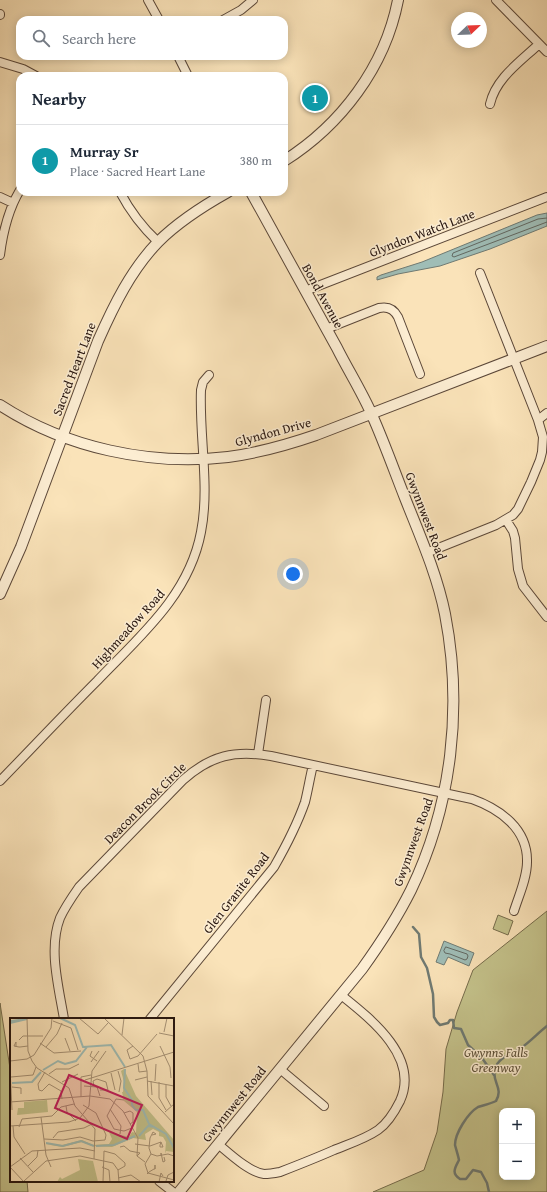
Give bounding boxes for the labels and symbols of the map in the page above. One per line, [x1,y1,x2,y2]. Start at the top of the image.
north arrow [451,12,487,48]
pin: 1 [302,83,328,113]
street label: Glyndon Watch Lane [366,204,478,262]
street label: Bond Avenue [297,260,349,332]
street label: Sacred Heart Lane [47,319,101,419]
street label: Glyndon Drive [233,413,313,451]
street label: Gwynnwest Road [400,469,452,563]
your location [283,564,303,584]
street label: Highmeadow Road [87,585,169,673]
street label: Deacon Brook Circle [100,758,190,848]
street label: Gwynnwest Road [388,795,438,889]
street label: Glen Granite Road [198,848,274,938]
inset map [10,1018,174,1182]
park label: Gwynns Falls Greenway [464,1043,528,1077]
street label: Gwynnwest Road [197,1062,271,1146]

